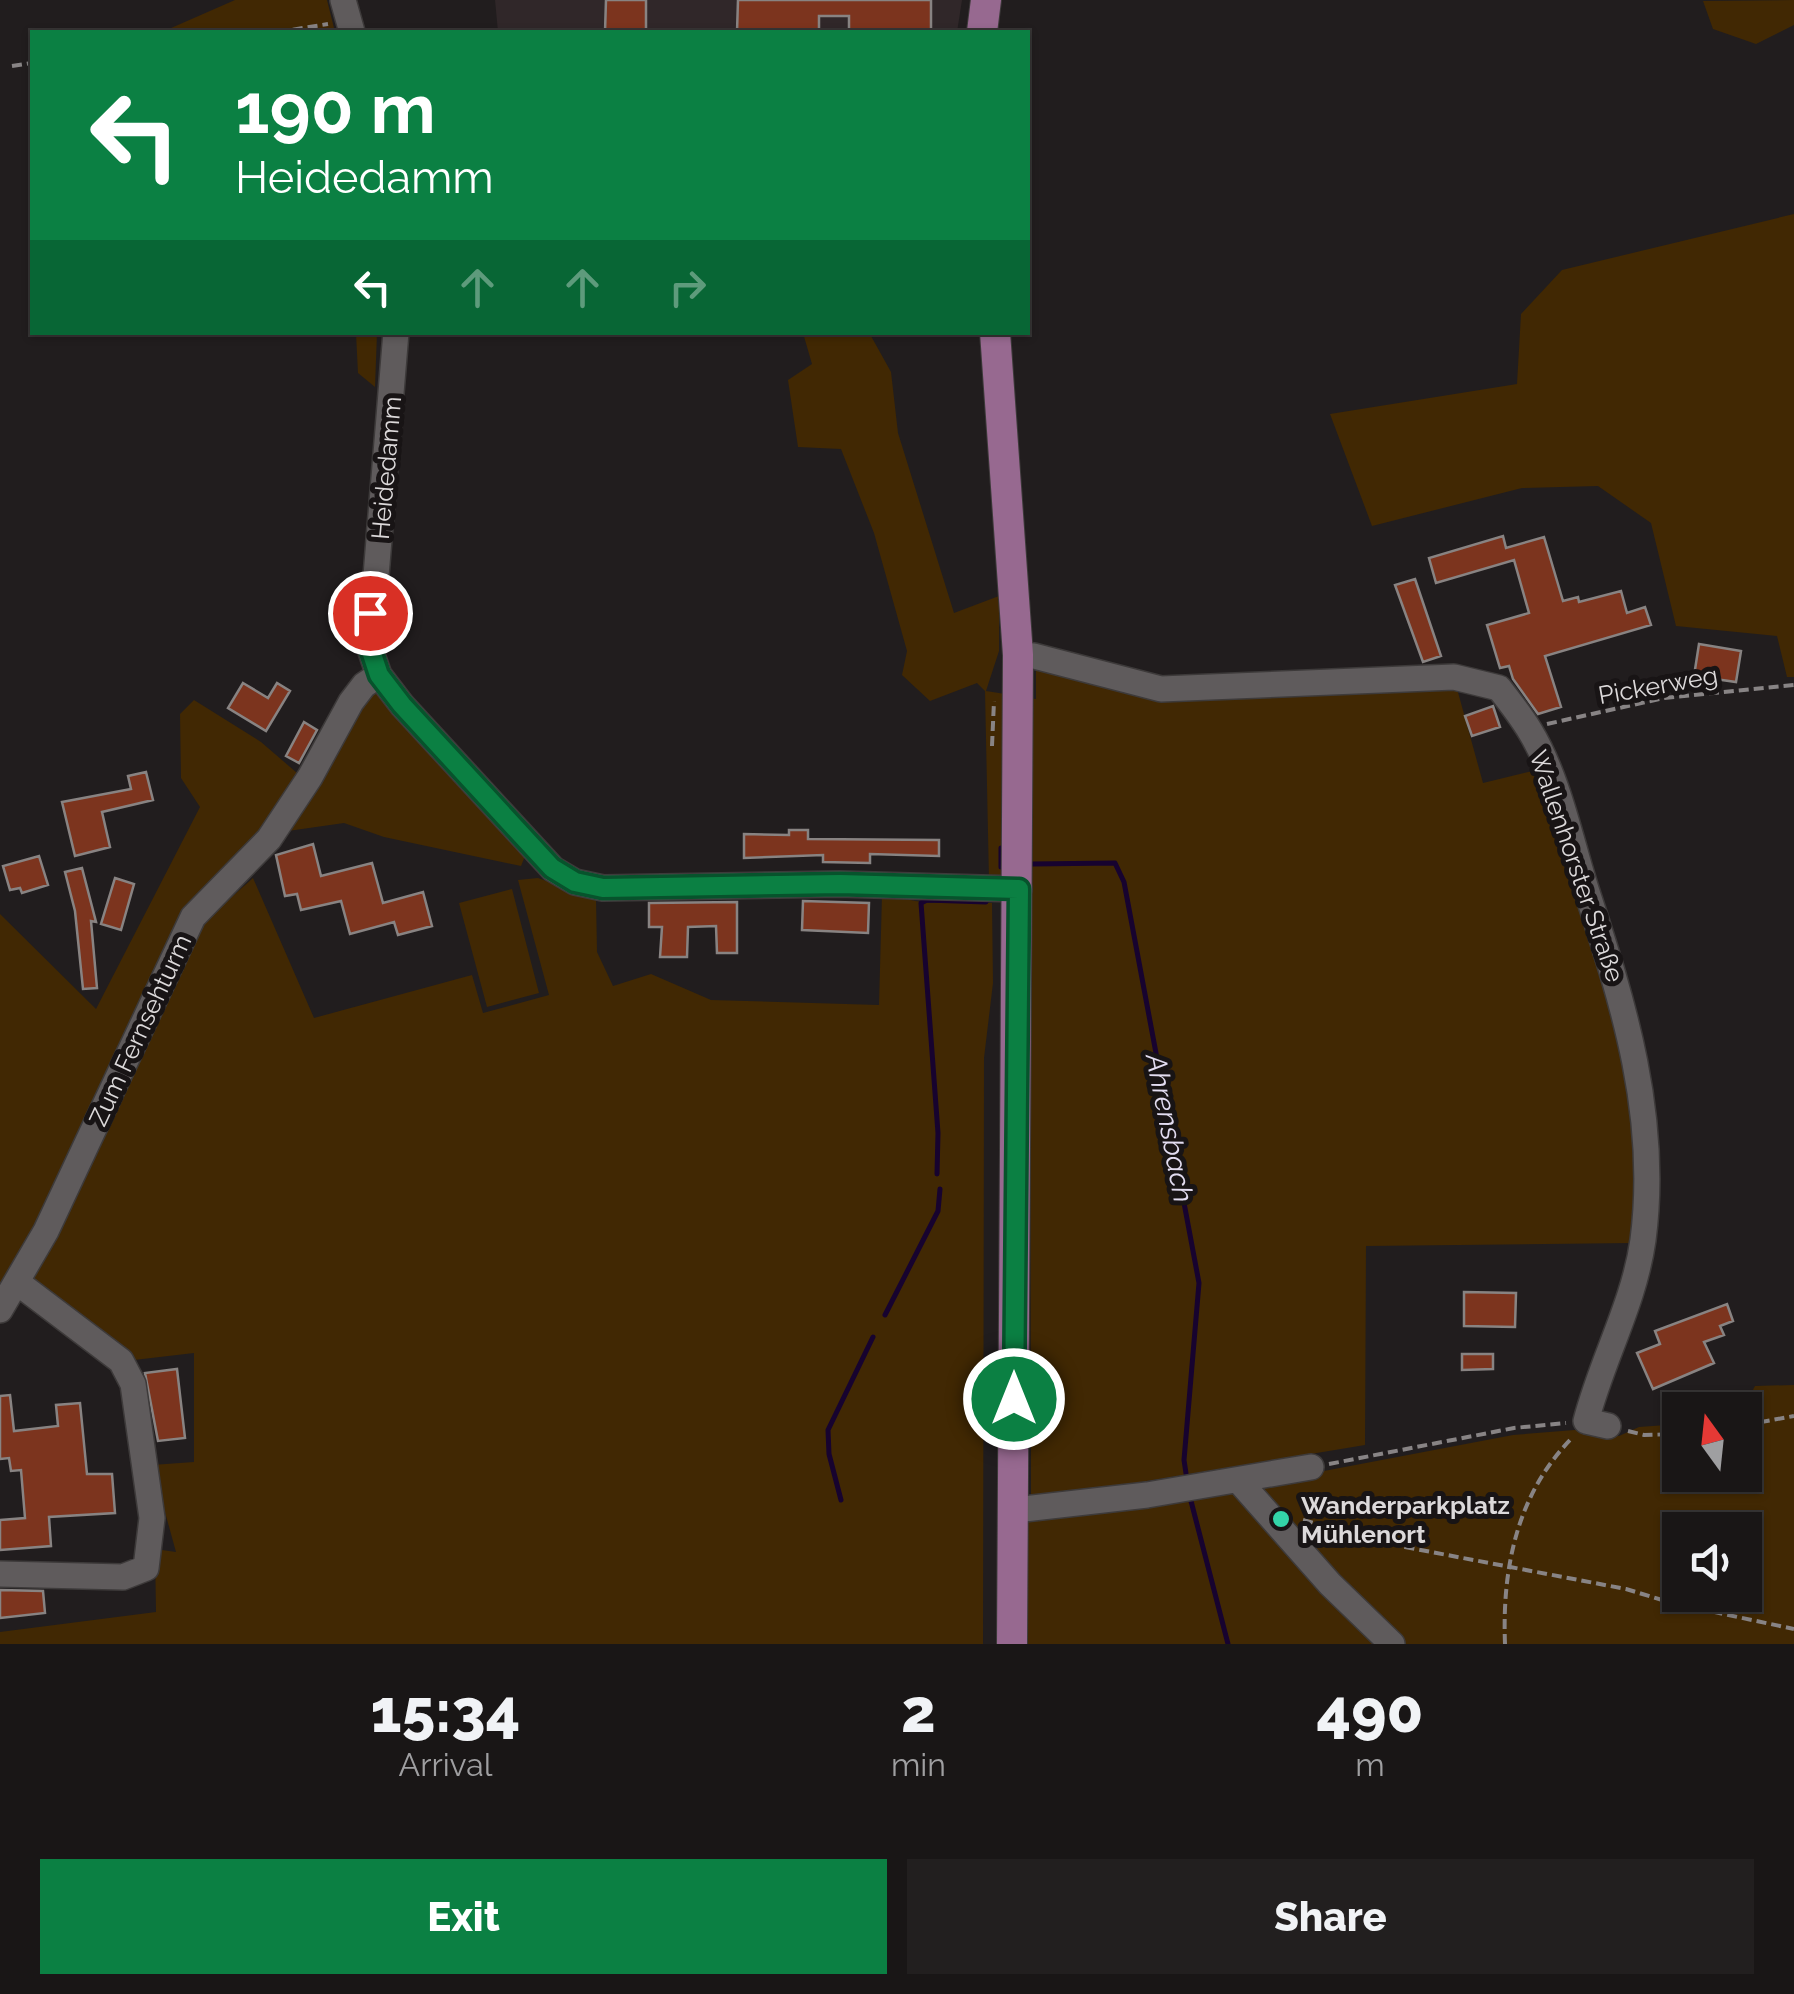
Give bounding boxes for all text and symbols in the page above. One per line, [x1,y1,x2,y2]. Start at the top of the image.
text: 190 m [235,67,436,149]
icon: left [70,70,200,200]
text: Heidedamm [235,151,494,204]
icon: left [345,260,400,315]
icon: ahead [450,260,505,315]
icon: ahead [555,260,610,315]
icon: right [660,260,715,315]
street label: Heidedamm [365,395,407,541]
pin [328,571,413,656]
icon: arrive [343,586,398,641]
street label: Pickerweg [1596,660,1720,710]
street label: Wallenhorster Straße [1523,746,1631,986]
street label: Zum Fernsehturm [83,930,197,1130]
water label: Ahrensbach [1139,1049,1200,1205]
position arrow [962,1347,1066,1451]
north arrow [1662,1392,1762,1492]
map controls [1662,1392,1762,1612]
place label: Wanderparkplatz Mühlenort [1301,1490,1510,1549]
marker: Wanderparkplatz Mühlenort [1270,1508,1292,1530]
button: sound [1662,1512,1762,1612]
text: 15:34 [371,1676,520,1746]
text: 2 [901,1676,936,1746]
text: 490 [1317,1676,1423,1746]
text: Arrival [399,1746,492,1783]
text: min [891,1746,946,1783]
text: m [1355,1746,1385,1783]
button: Exit [40,1859,887,1974]
button: Share [907,1859,1754,1974]

